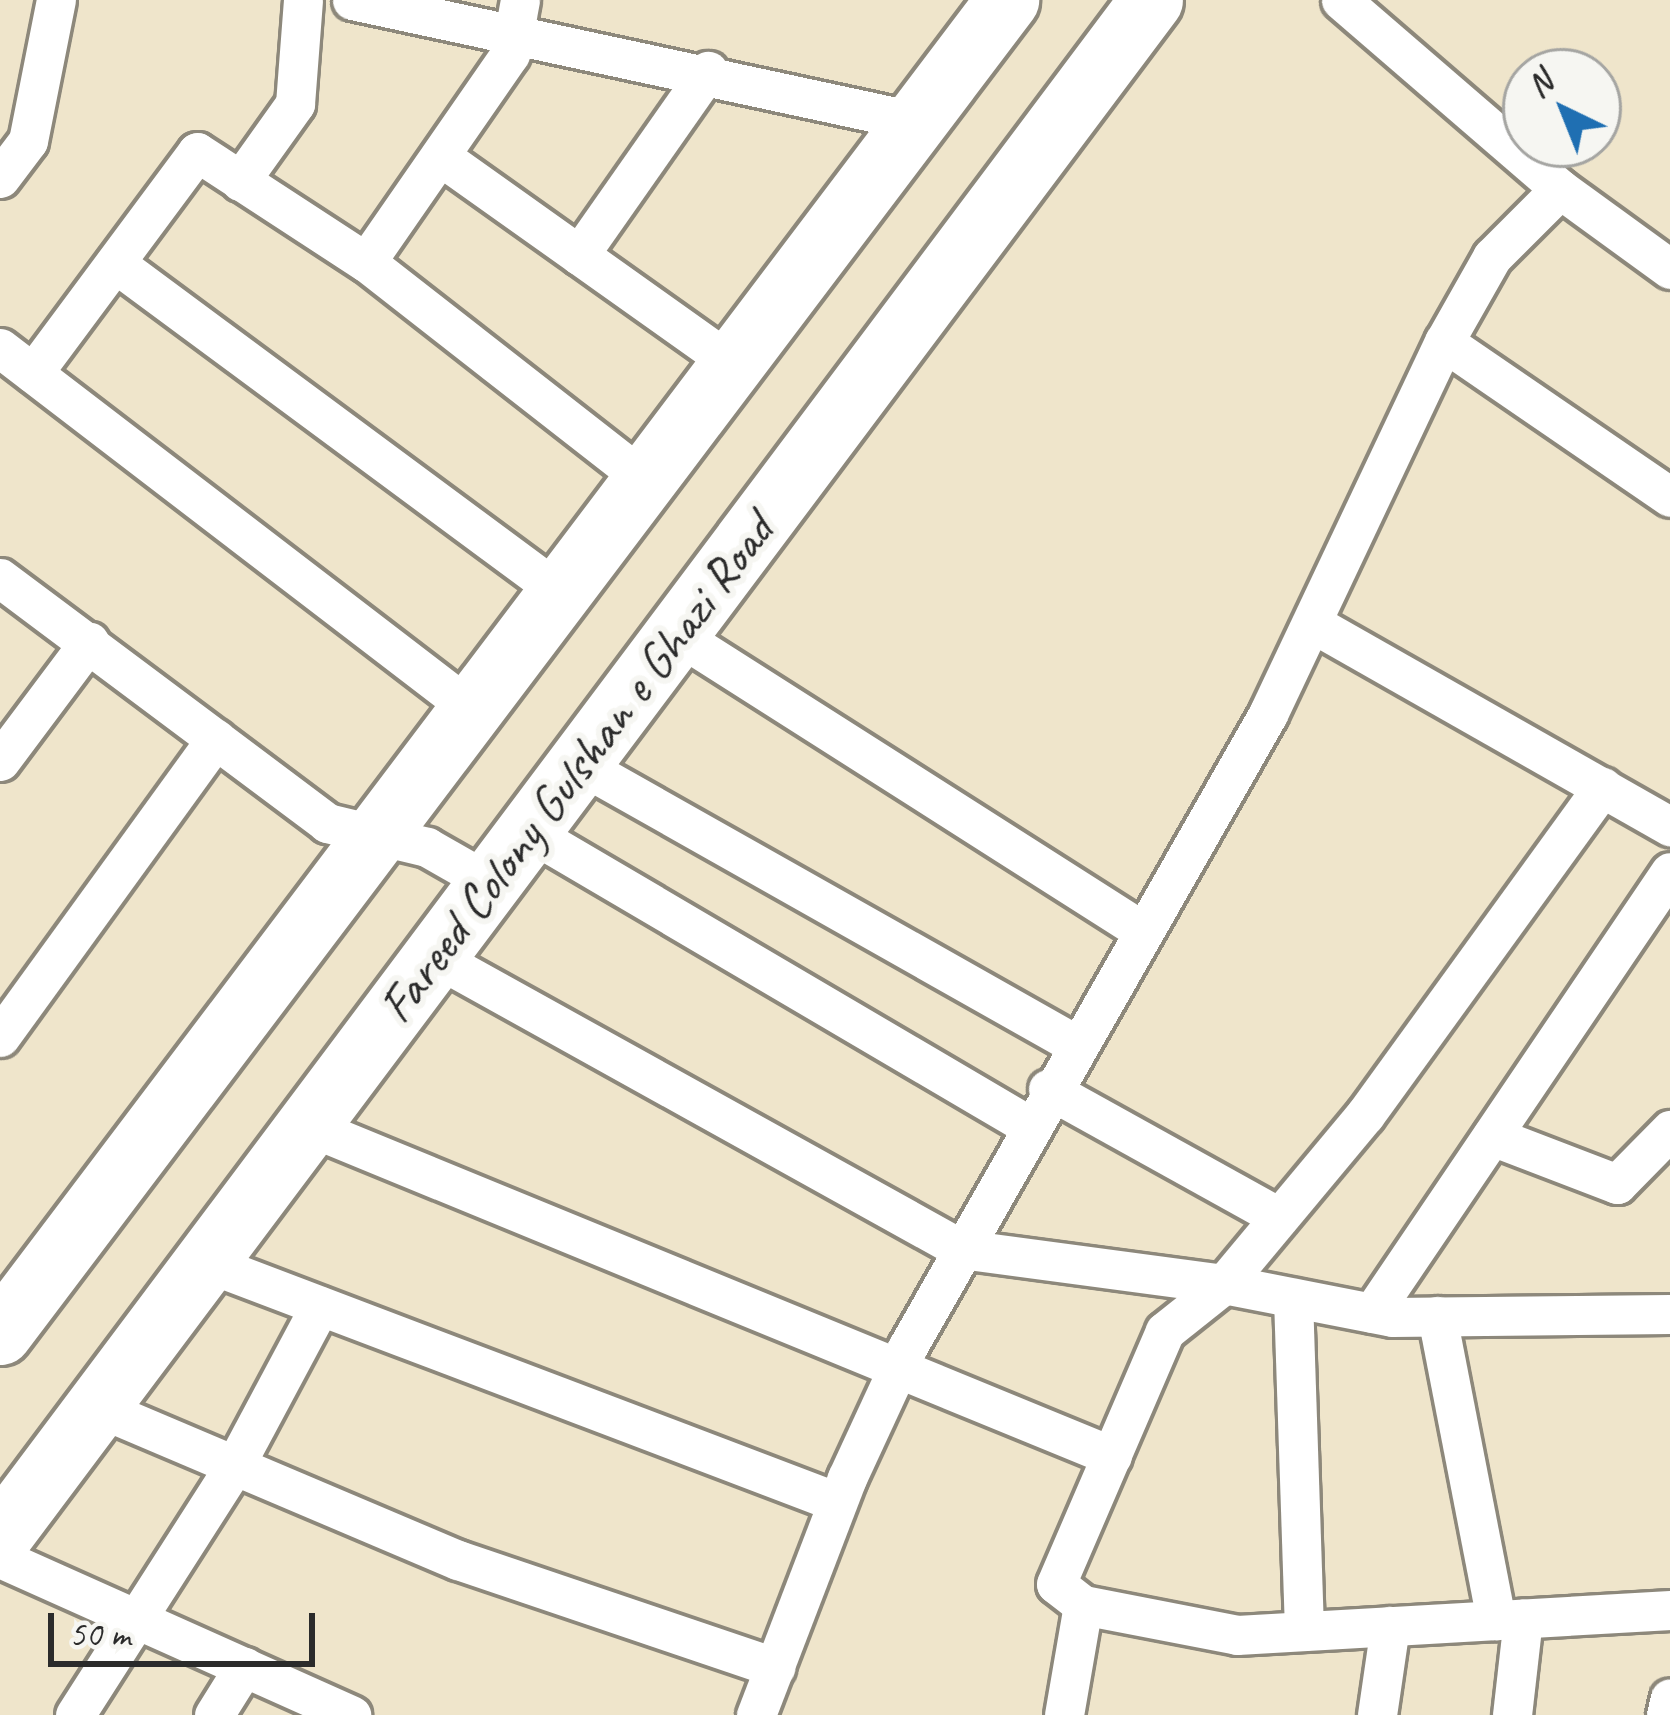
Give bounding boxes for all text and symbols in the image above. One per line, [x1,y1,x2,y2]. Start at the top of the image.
north arrow [1502,48,1622,168]
text: N [1518,62,1561,106]
street label: Fareed Colony Gulshan e Ghazi Road [364,501,788,1035]
scale bar [54,1589,321,1663]
text: 50 m [69,1611,130,1657]

